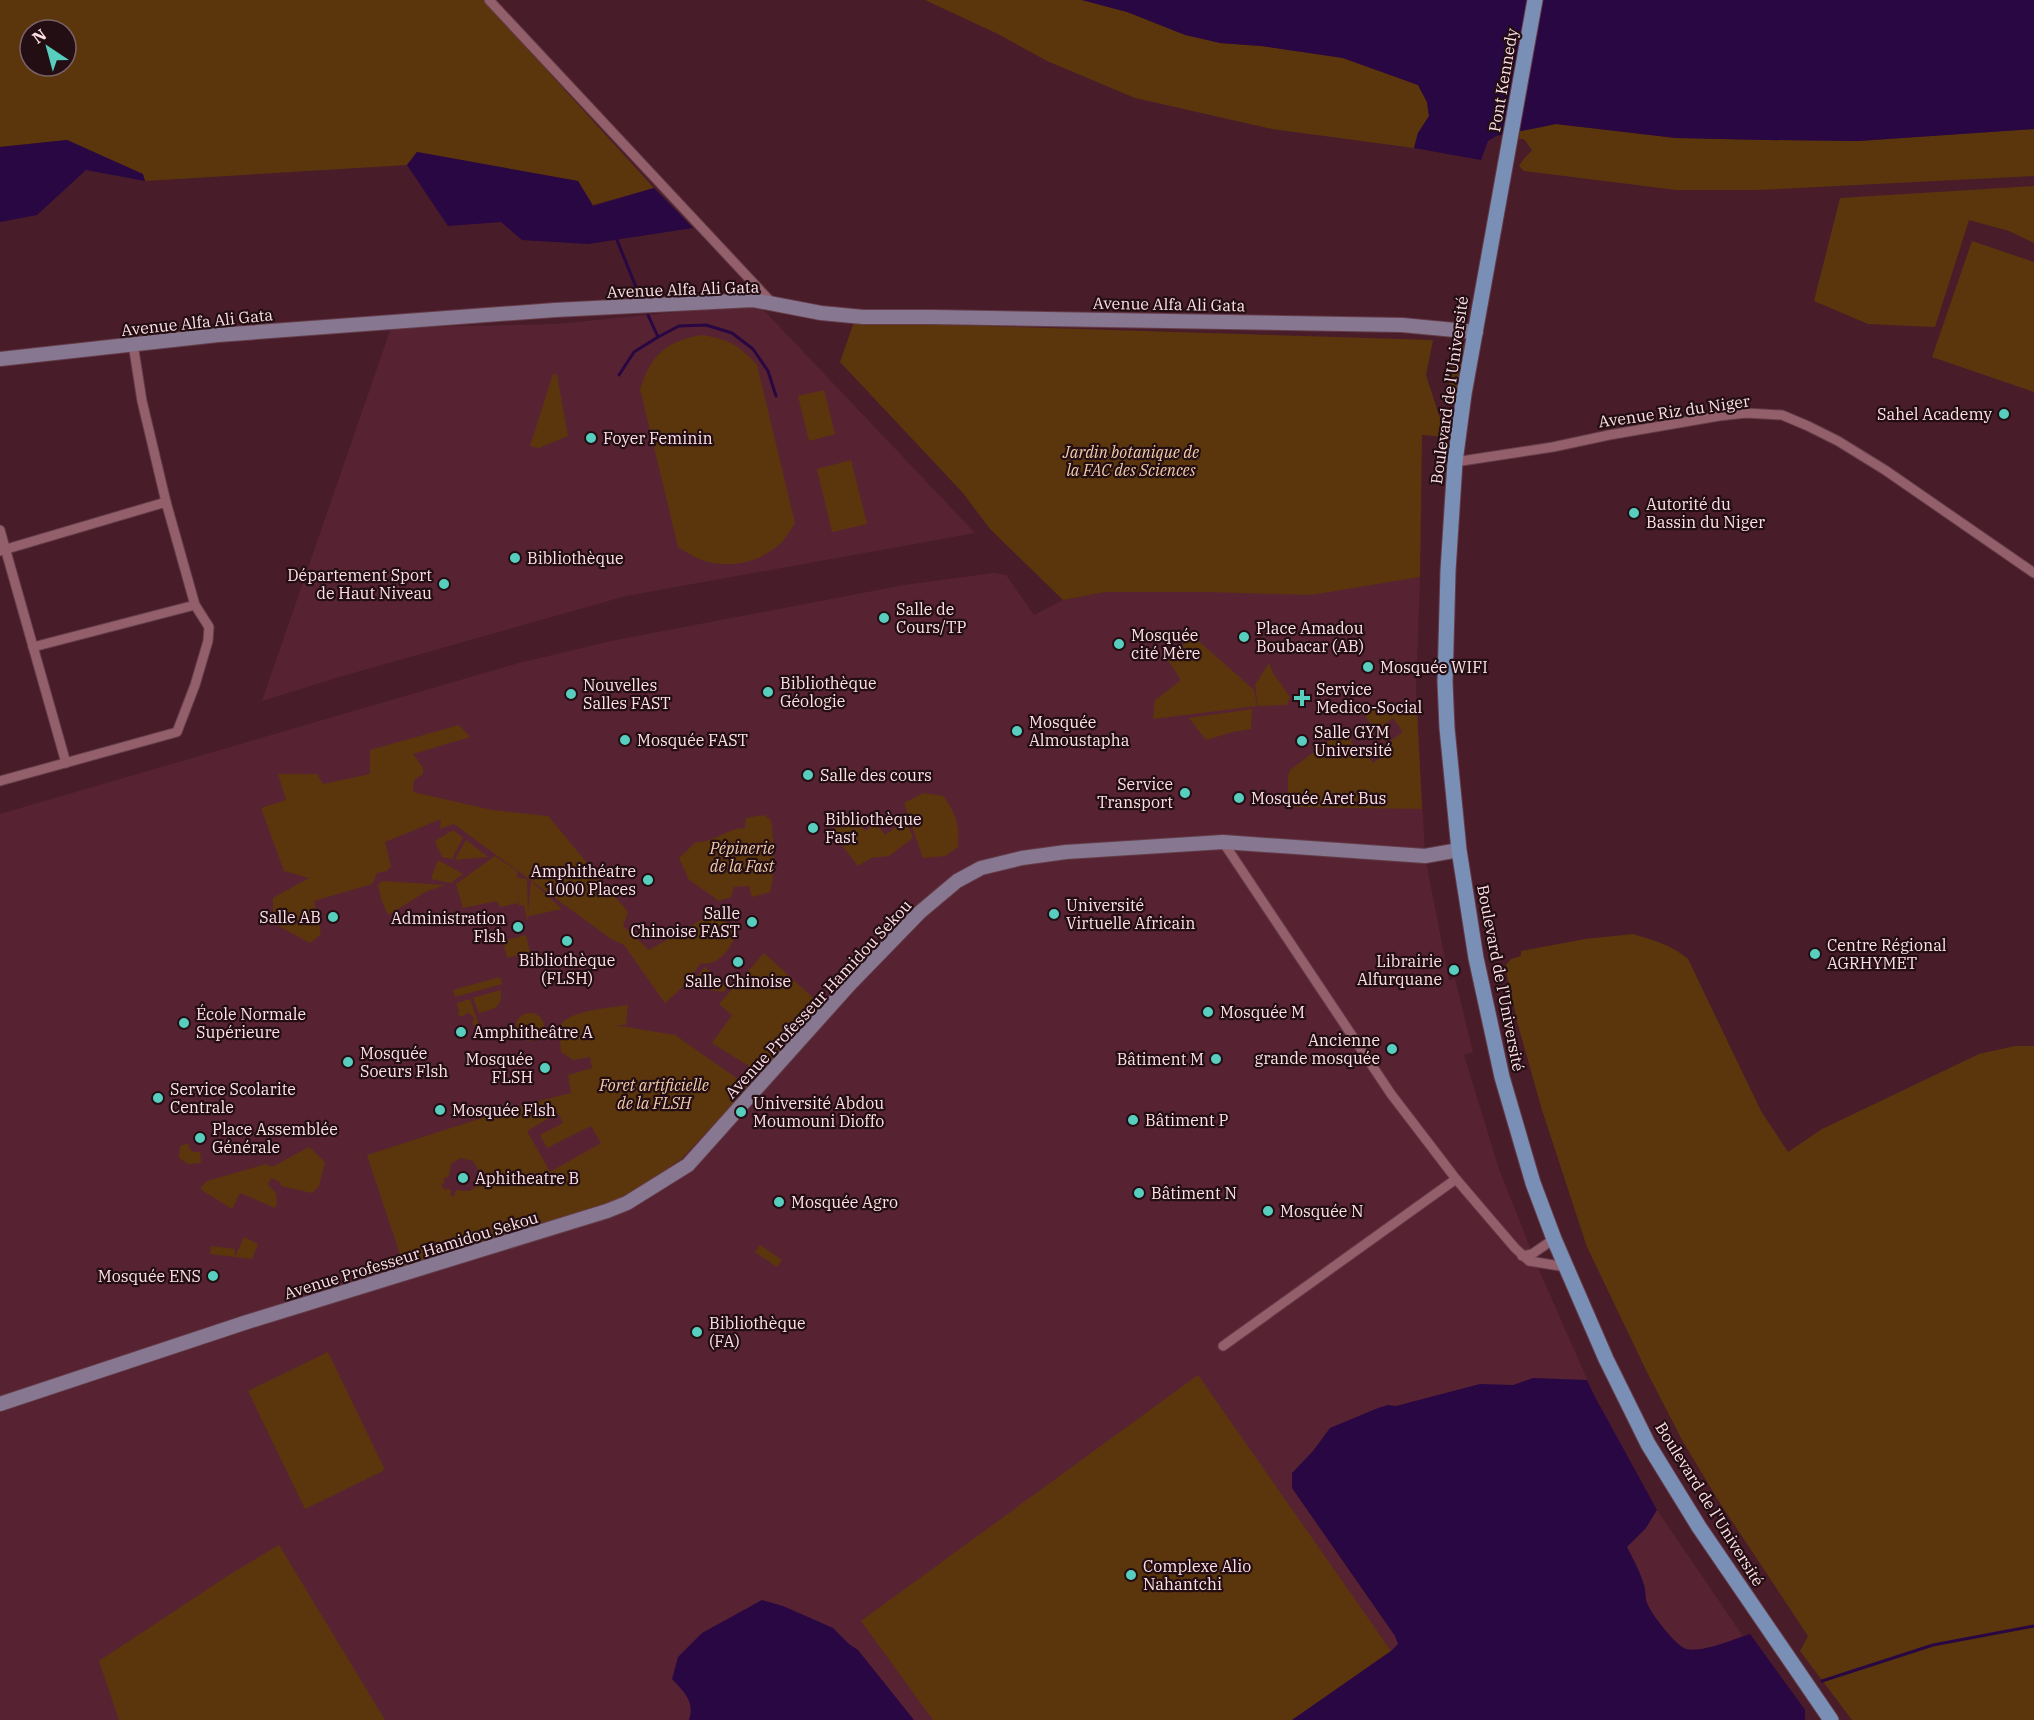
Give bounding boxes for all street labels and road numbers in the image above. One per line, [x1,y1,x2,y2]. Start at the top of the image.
street label: Pont Kennedy [1484,26,1522,134]
street label: Avenue Alfa Ali Gata [606,276,760,302]
street label: Avenue Alfa Ali Gata [1093,293,1246,315]
street label: Boulevard de l'Université [1426,295,1472,485]
street label: Avenue Alfa Ali Gata [120,304,274,340]
street label: Avenue Riz du Niger [1597,390,1751,432]
street label: Boulevard de l'Université [1473,883,1529,1073]
street label: Avenue Professeur Hamidou Sekou [720,895,916,1103]
street label: Avenue Professeur Hamidou Sekou [282,1207,541,1303]
street label: Boulevard de l'Université [1651,1418,1769,1590]

